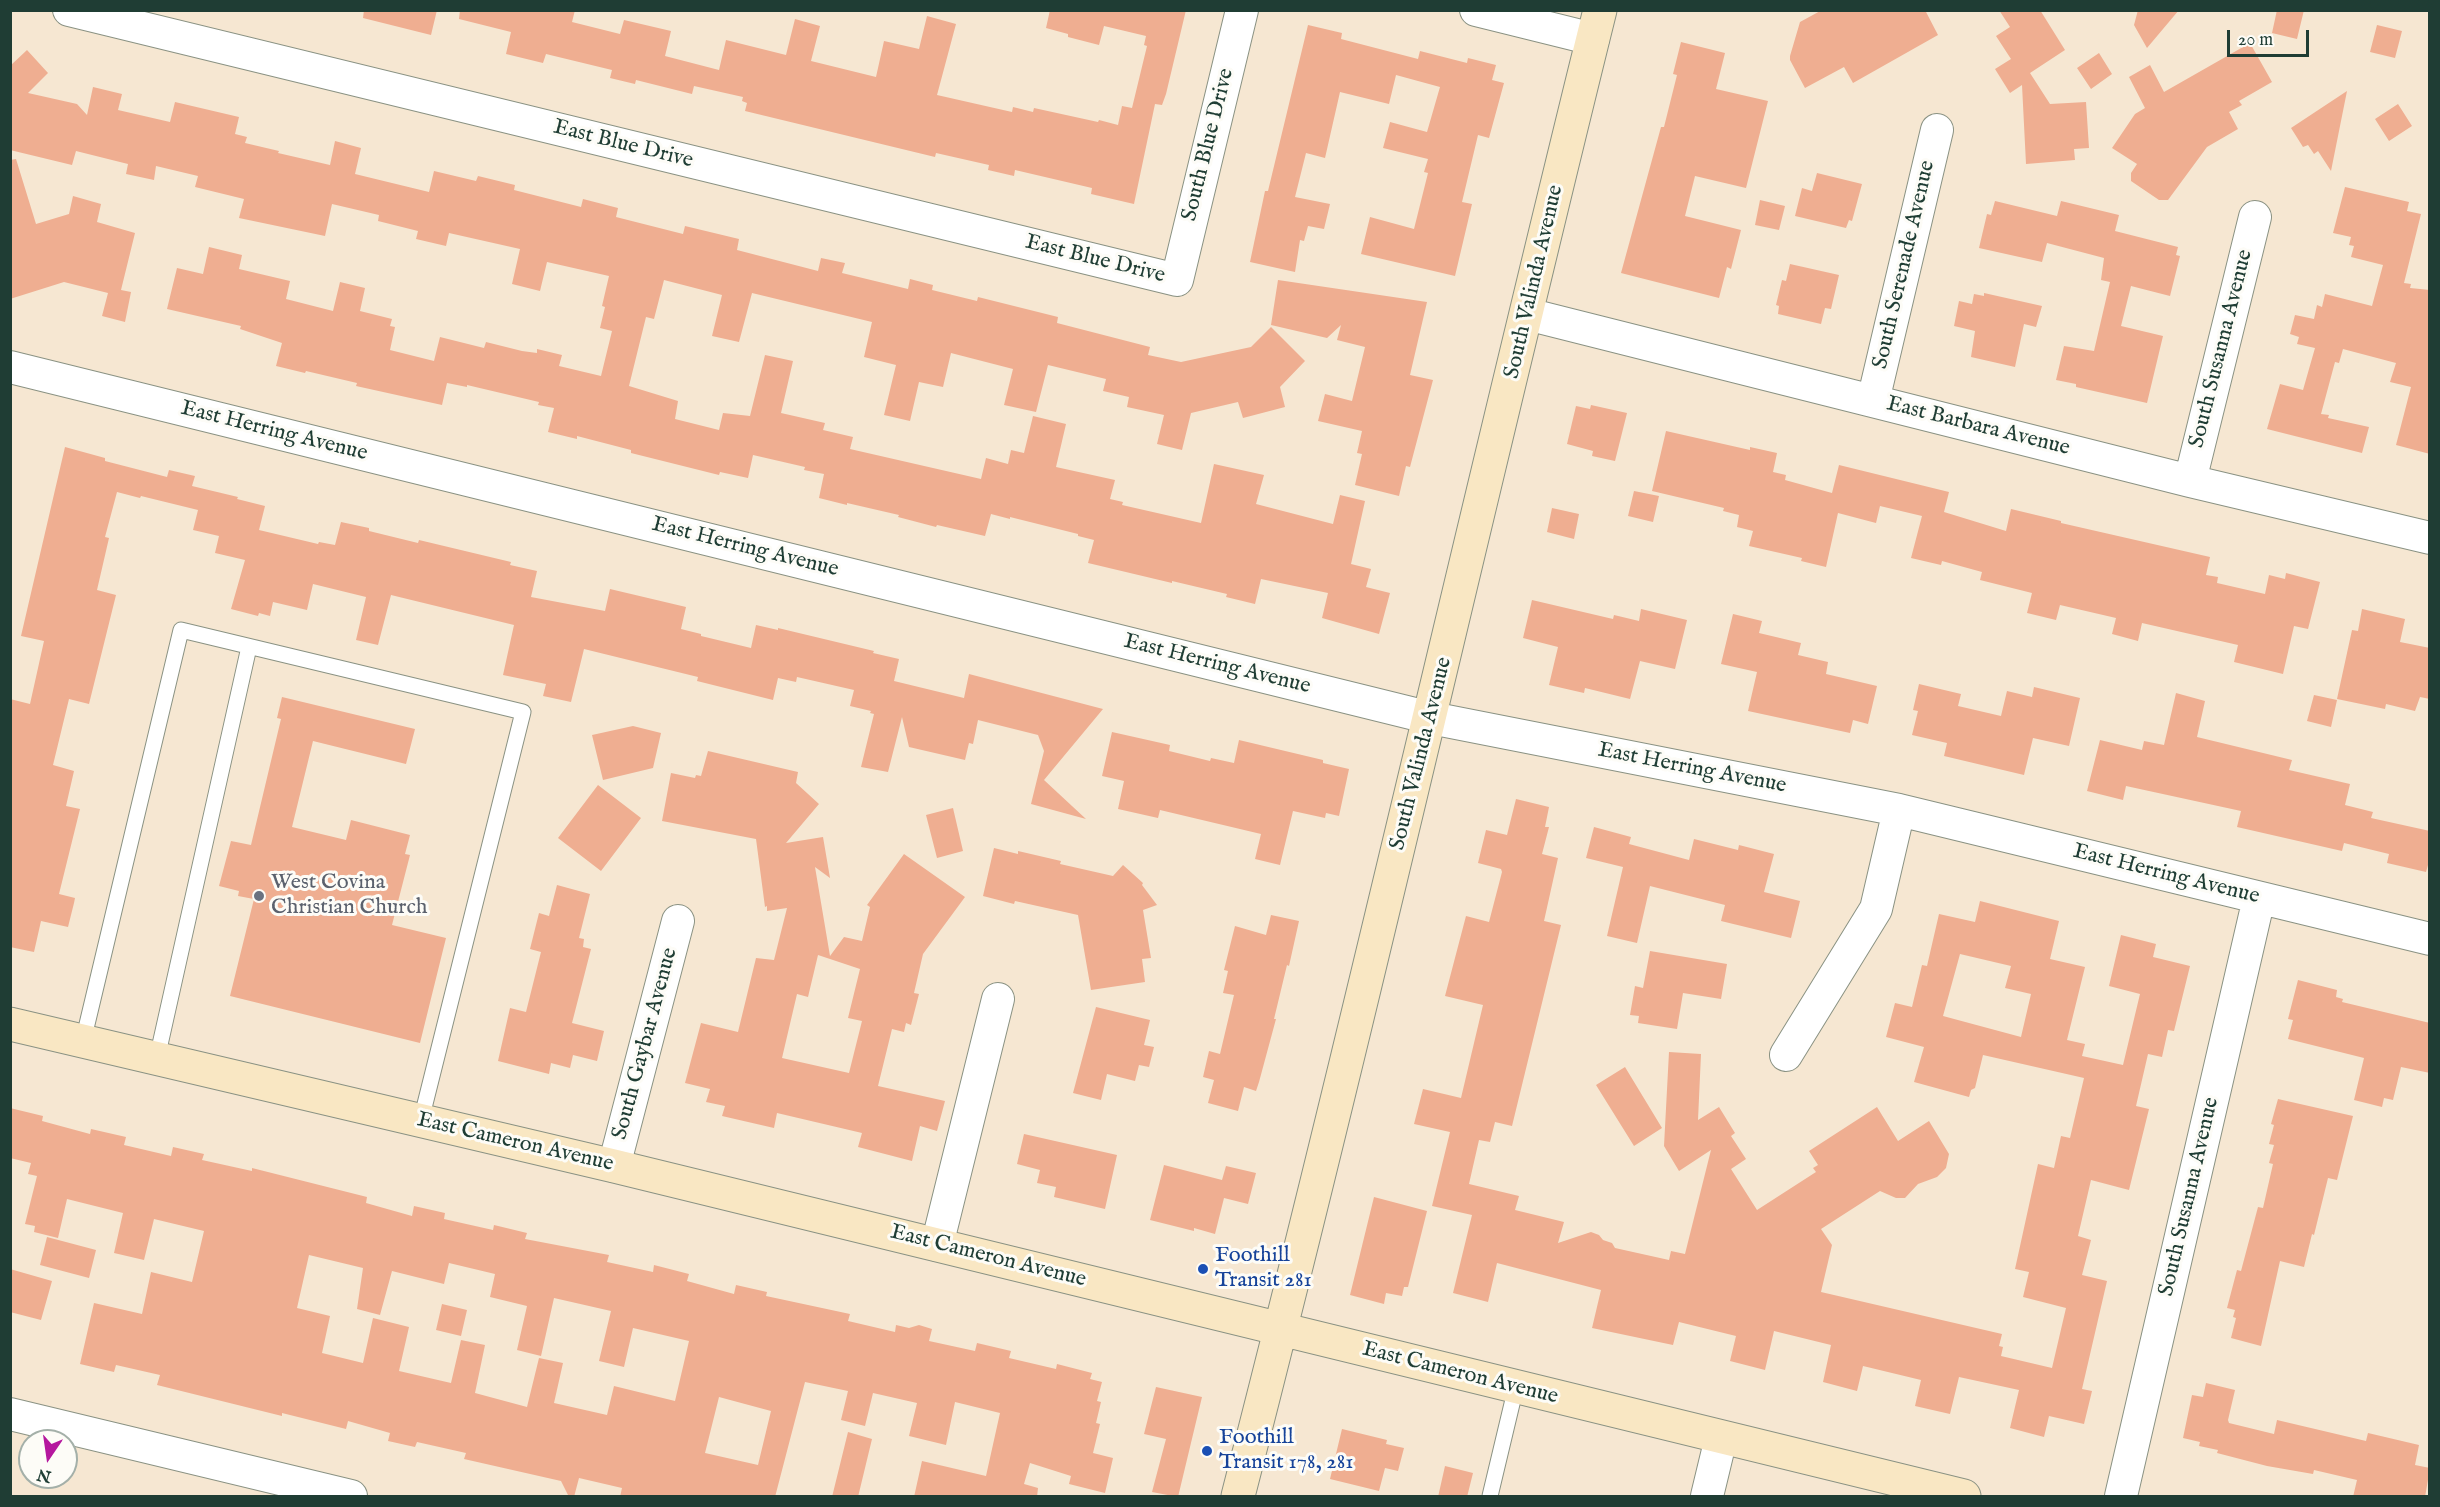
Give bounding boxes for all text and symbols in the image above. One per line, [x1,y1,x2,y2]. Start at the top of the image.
scale bar [2230,18,2312,56]
text: 20 m [2238,29,2273,52]
street label: South Blue Drive [1177,66,1241,224]
street label: East Blue Drive [551,115,695,175]
street label: South Serenade Avenue [1868,158,1942,372]
street label: South Valinda Avenue [1500,183,1570,381]
street label: East Blue Drive [1023,230,1167,290]
street label: South Susanna Avenue [2185,247,2259,451]
street label: East Barbara Avenue [1884,391,2072,463]
street label: East Herring Avenue [178,396,370,468]
street label: East Herring Avenue [649,512,841,584]
street label: East Herring Avenue [1121,629,1313,701]
street label: South Valinda Avenue [1385,655,1459,853]
street label: East Herring Avenue [1596,738,1788,800]
street label: East Herring Avenue [2070,839,2262,911]
place label: West Covina Christian Church [271,870,428,921]
marker: West Covina Christian Church [252,889,266,903]
street label: South Gaybar Avenue [608,945,684,1143]
street label: South Susanna Avenue [2154,1095,2226,1299]
street label: East Cameron Avenue [414,1108,616,1178]
street label: East Cameron Avenue [887,1220,1089,1294]
place label: Foothill Transit 281 [1215,1243,1312,1294]
marker: Foothill Transit 281 [1196,1262,1210,1276]
street label: East Cameron Avenue [1359,1337,1561,1411]
place label: Foothill Transit 178, 281 [1219,1425,1353,1476]
north arrow [18,1429,78,1489]
marker: Foothill Transit 178, 281 [1200,1444,1214,1458]
text: N [35,1463,53,1486]

